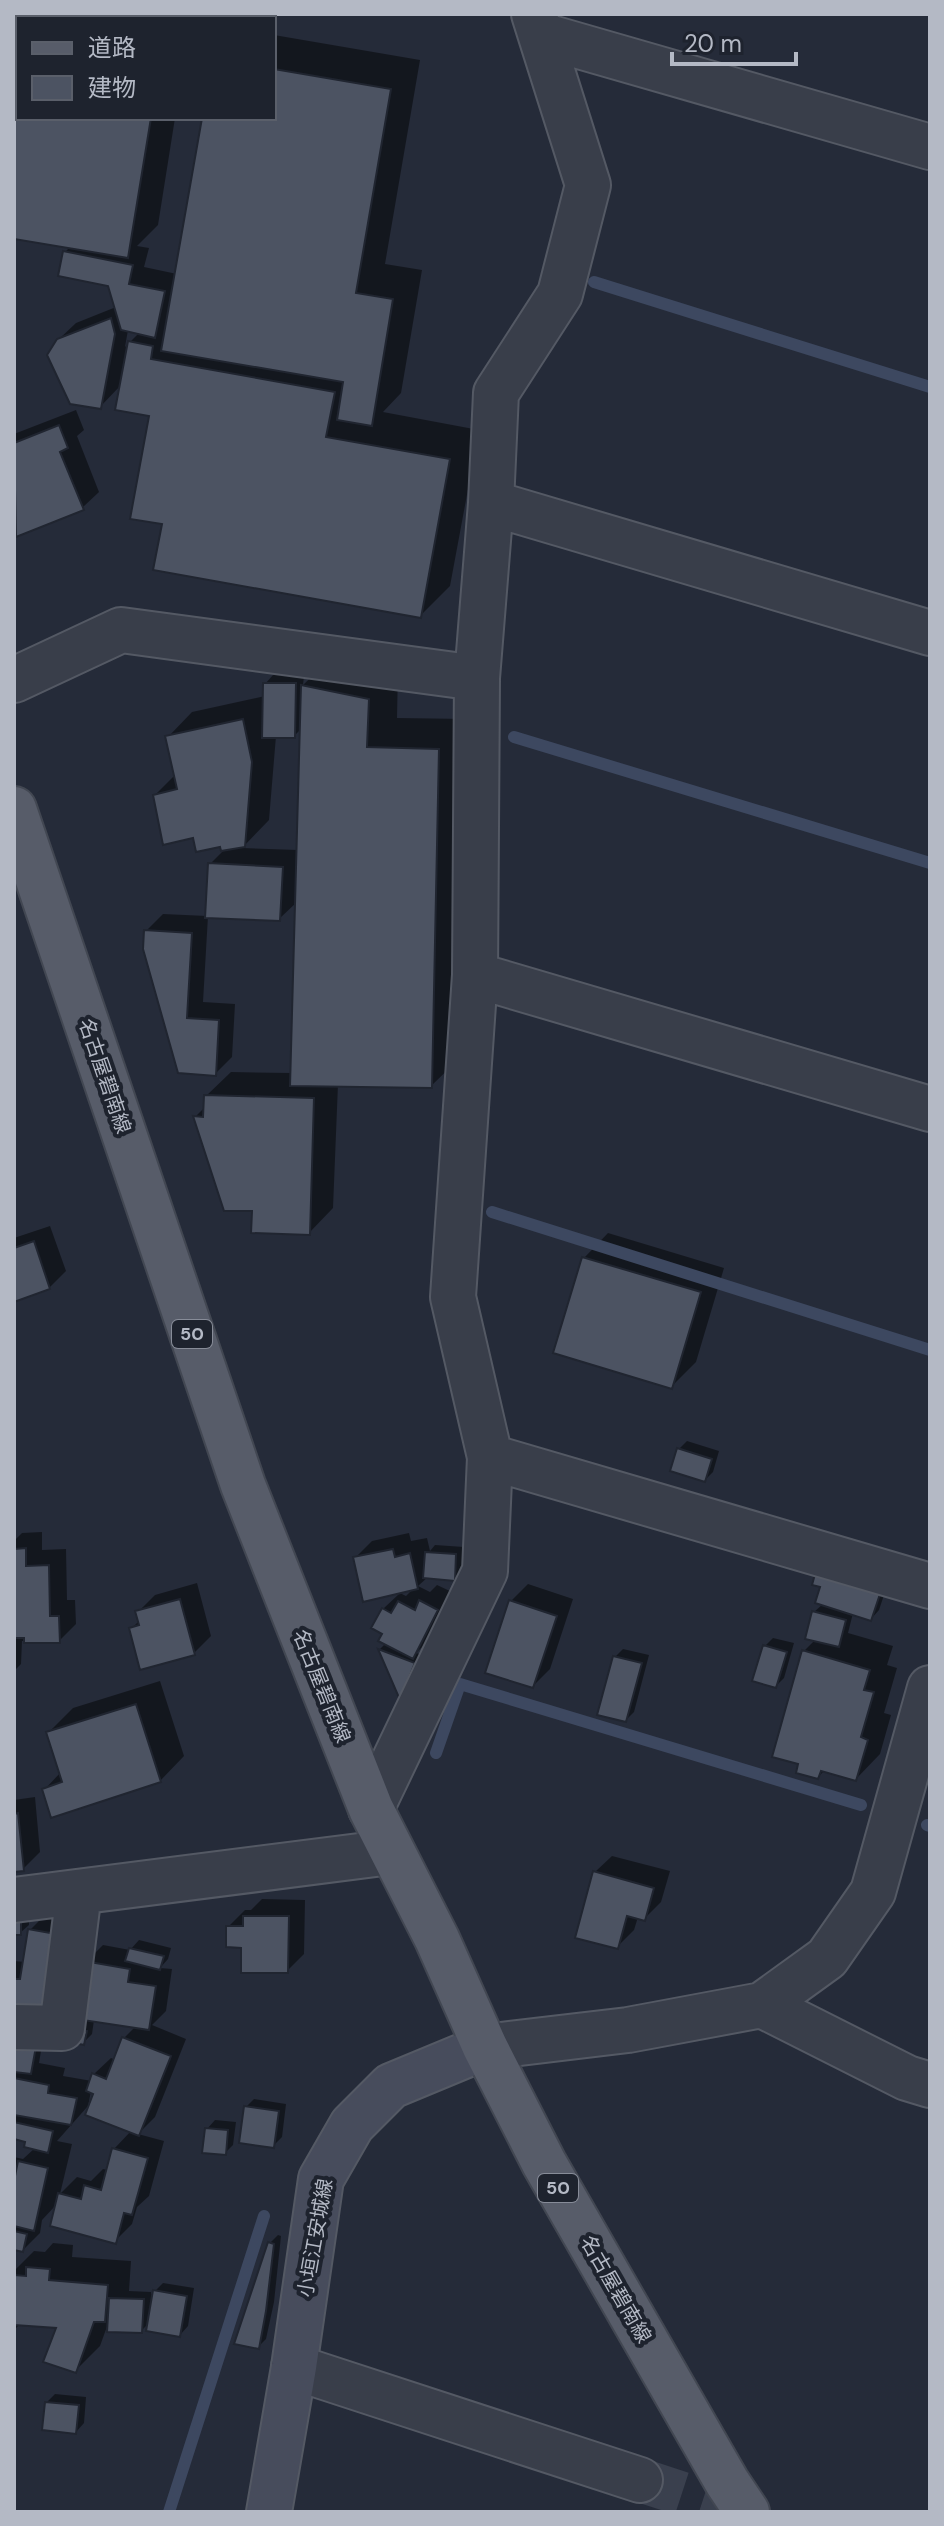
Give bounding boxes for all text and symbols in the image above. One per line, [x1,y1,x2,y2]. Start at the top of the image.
legend [16,16,276,120]
scale bar [672,16,796,66]
text: 20 m [684,28,742,59]
text: 道路 [88,32,136,63]
text: 建物 [88,72,136,103]
street label: 名古屋碧南線 [73,1015,137,1137]
road number: 50 [172,1320,212,1348]
street label: 名古屋碧南線 [287,1625,357,1747]
road number: 50 [538,2174,578,2202]
street label: 小垣江安城線 [292,2177,338,2299]
street label: 名古屋碧南線 [575,2231,657,2347]

